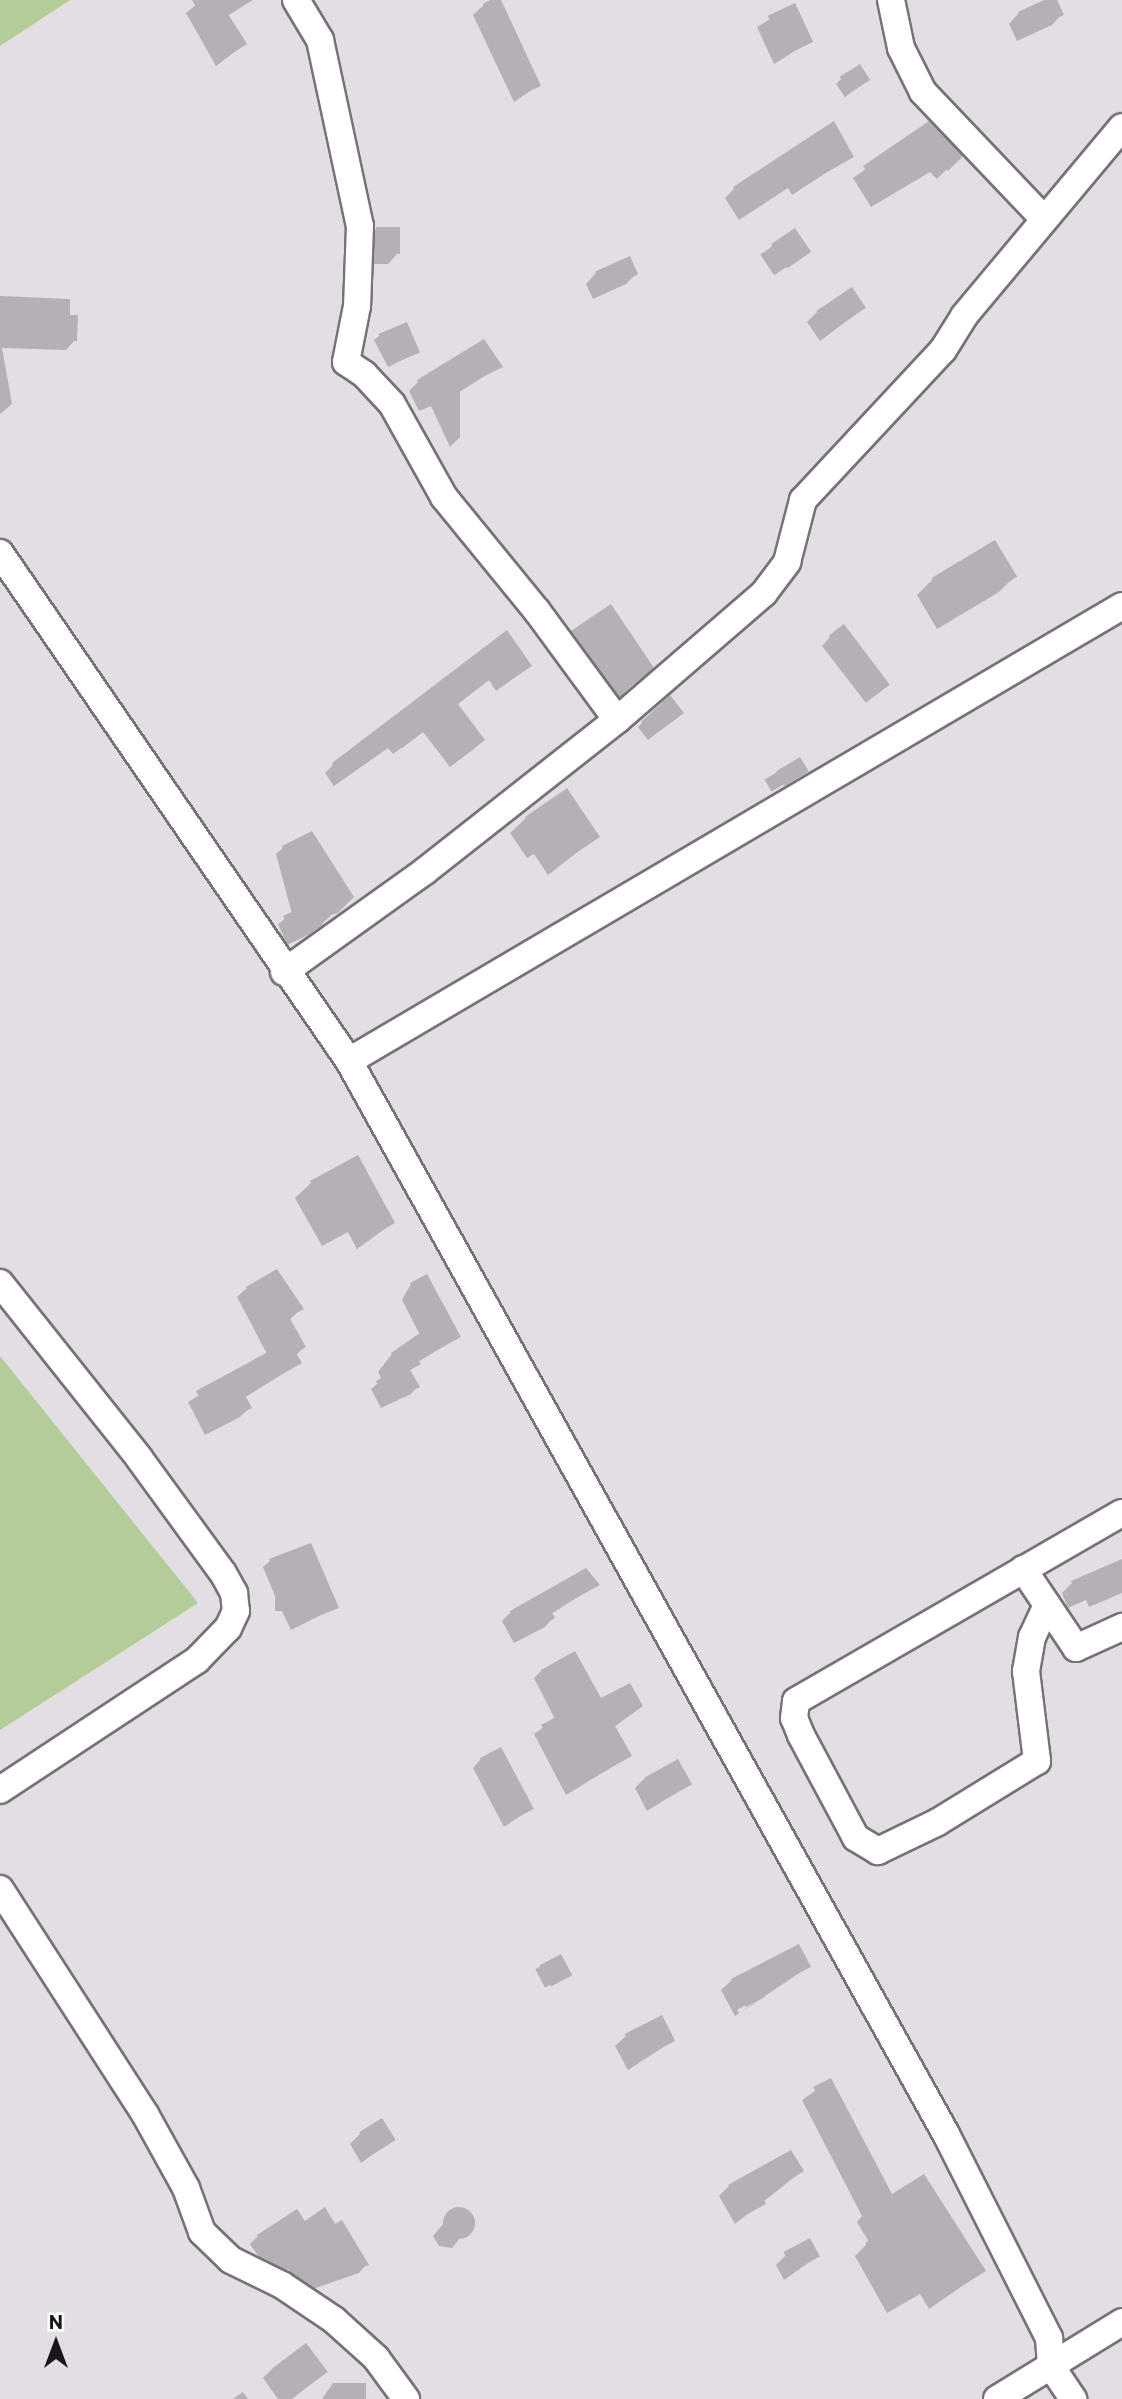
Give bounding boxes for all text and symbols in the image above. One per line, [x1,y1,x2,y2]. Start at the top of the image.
north arrow [21,2308,91,2378]
text: N [49,2310,63,2333]

